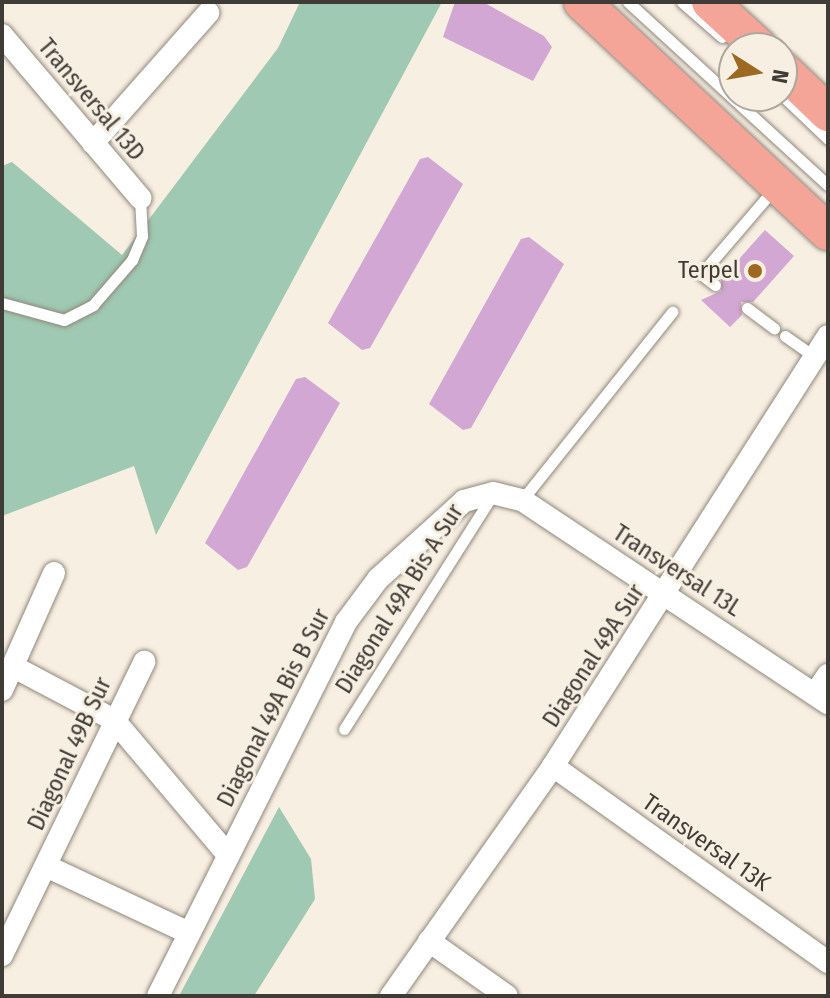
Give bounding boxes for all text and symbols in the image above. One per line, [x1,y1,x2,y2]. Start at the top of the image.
north arrow [718,32,798,112]
street label: Transversal 13D [32,33,150,167]
text: N [766,67,795,85]
place label: Terpel [678,257,739,285]
marker: Terpel [746,262,764,280]
street label: Diagonal 49A Bis A Sur [330,499,470,699]
street label: Transversal 13L [607,519,747,623]
street label: Diagonal 49A Sur [537,579,651,733]
street label: Diagonal 49A Bis B Sur [212,604,336,812]
street label: Diagonal 49B Sur [22,673,118,835]
street label: Transversal 13K [637,788,775,898]

